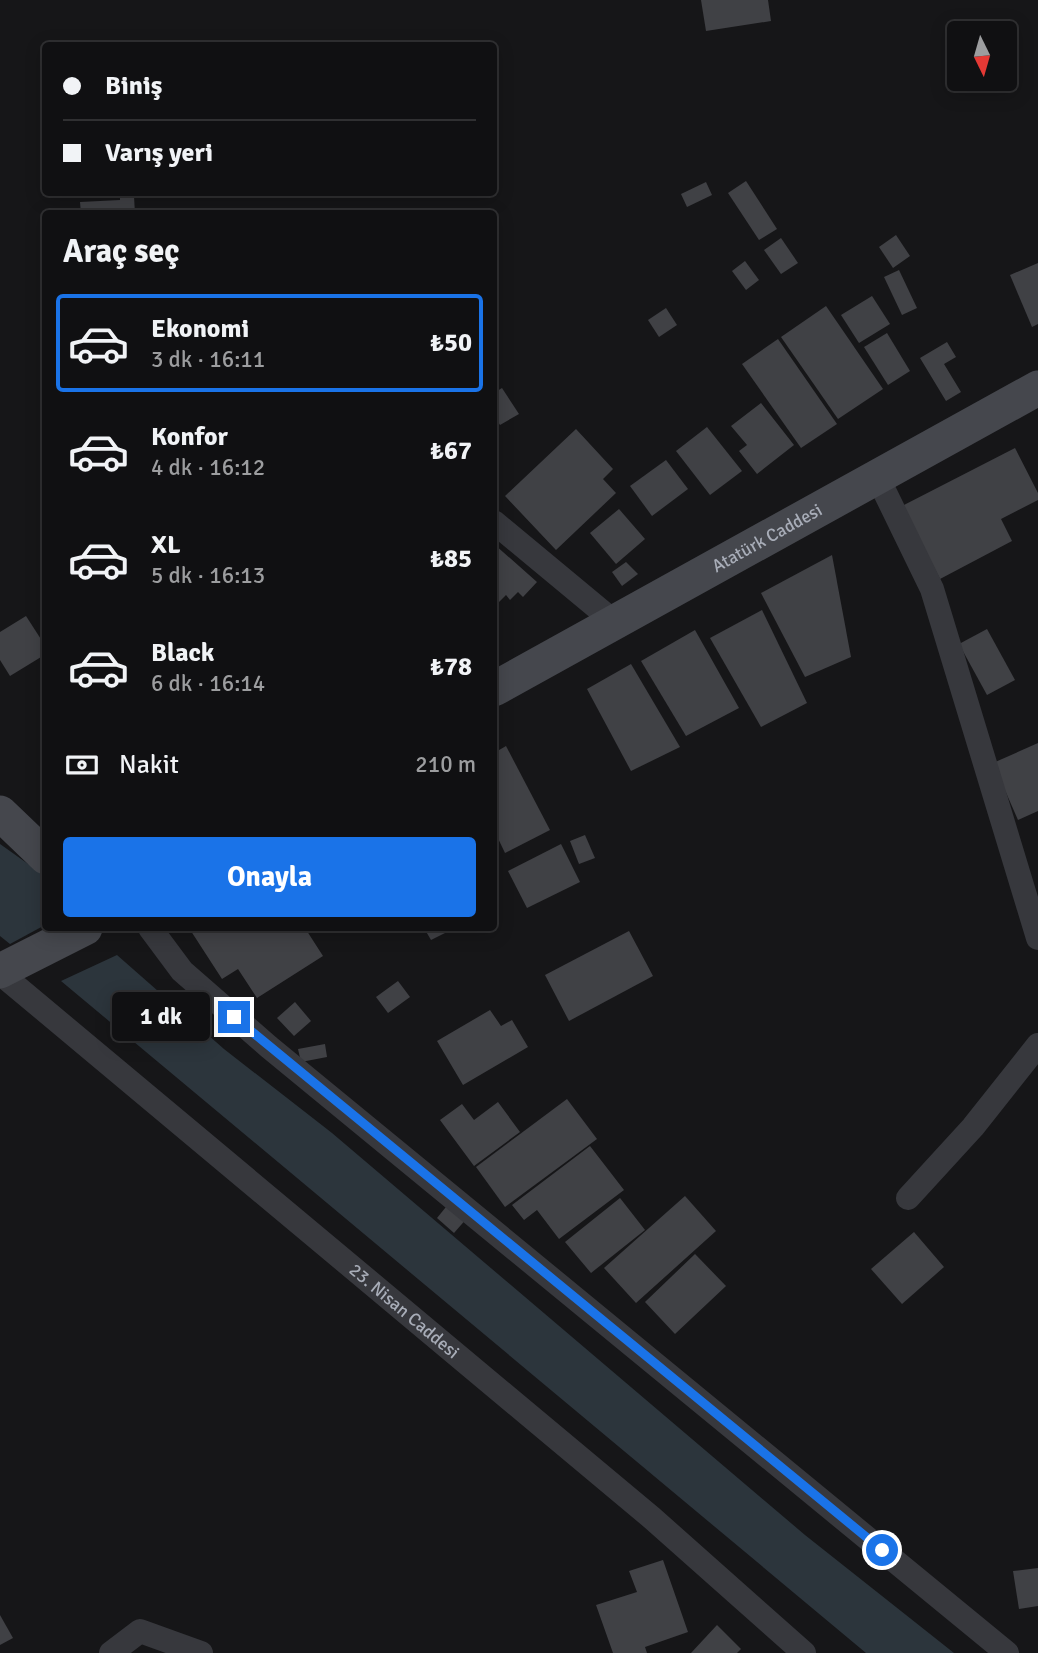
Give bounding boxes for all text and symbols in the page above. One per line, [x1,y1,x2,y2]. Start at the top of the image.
north arrow [947,21,1017,91]
map controls [947,21,1017,91]
text: Biniş [105,70,162,102]
text: Varış yeri [105,137,213,169]
text: Araç seç [63,232,180,271]
icon: car [67,312,130,375]
text: Ekonomi [151,313,249,345]
text: ₺50 [430,327,472,359]
text: 3 dk · 16:11 [151,345,265,374]
icon: car [67,420,130,483]
text: Konfor [151,421,228,453]
text: ₺67 [430,435,472,467]
text: 4 dk · 16:12 [151,453,265,482]
street label: Atatürk Caddesi [708,499,826,577]
icon: car [67,528,130,591]
text: XL [151,529,181,561]
text: ₺85 [430,543,472,575]
text: 5 dk · 16:13 [151,561,265,590]
icon: car [67,636,130,699]
text: Black [151,637,214,669]
text: ₺78 [430,651,472,683]
text: 6 dk · 16:14 [151,669,265,698]
icon: cash [63,746,101,784]
text: Nakit [119,749,179,781]
text: 210 m [415,750,476,779]
button: Onayla [63,837,476,917]
callout: 1 dk [112,992,210,1042]
route end [218,1001,250,1033]
text: 1 dk [140,1002,182,1031]
street label: 23. Nisan Caddesi [345,1259,464,1363]
route start [866,1534,898,1566]

